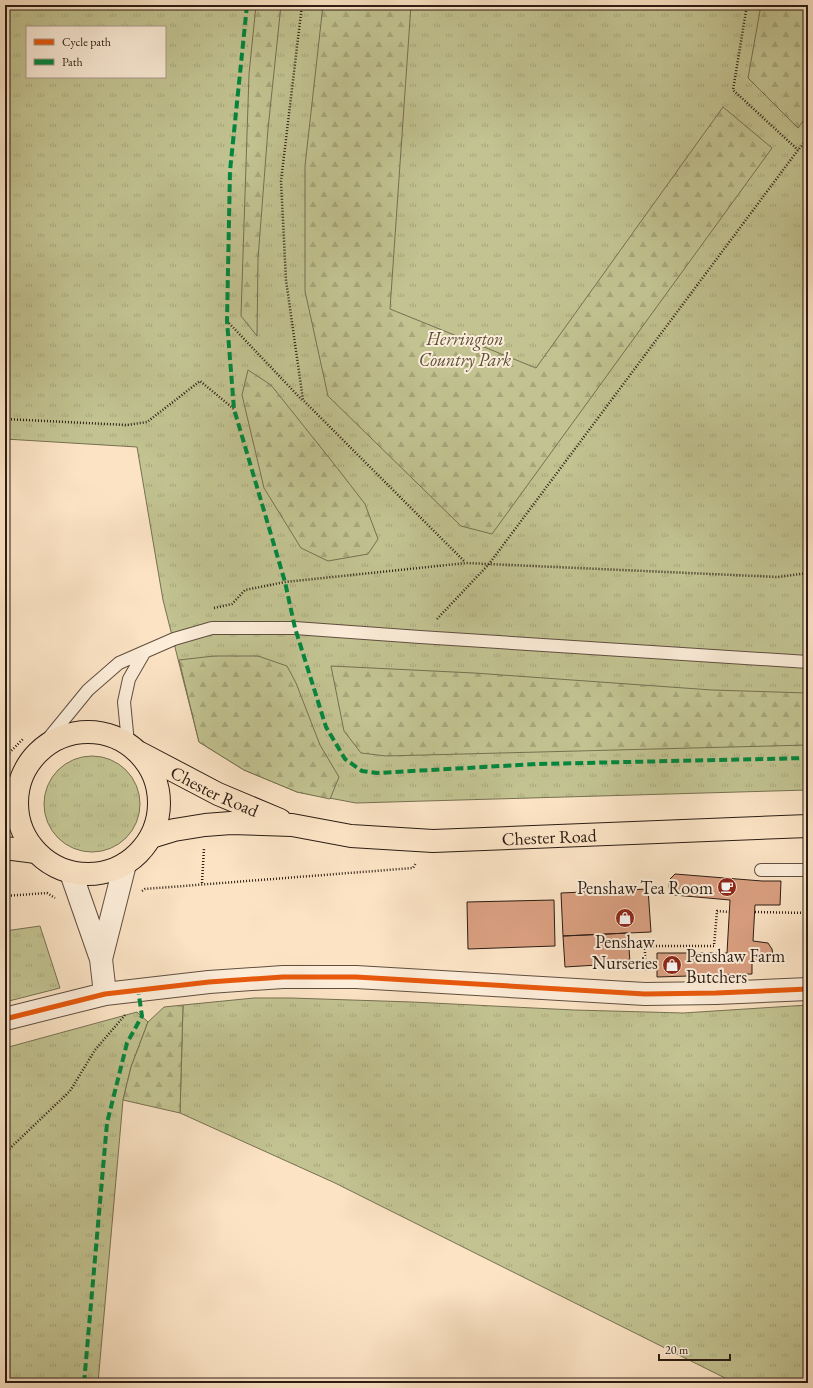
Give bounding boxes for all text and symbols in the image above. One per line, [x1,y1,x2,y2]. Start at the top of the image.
legend [26,26,166,78]
text: Cycle path [62,34,111,50]
text: Path [62,54,83,70]
park label: Herrington Country Park [419,327,511,372]
street label: Chester Road [167,760,263,822]
street label: Chester Road [501,823,598,850]
place label: Penshaw Tea Room [577,876,713,899]
cafe icon: Penshaw Tea Room [716,876,738,898]
shop icon: Penshaw Nurseries [614,907,636,929]
place label: Penshaw Nurseries [592,930,658,974]
place label: Penshaw Farm Butchers [686,944,785,988]
shop icon: Penshaw Farm Butchers [661,954,683,976]
scale bar [659,1336,730,1362]
text: 20 m [665,1342,689,1358]

